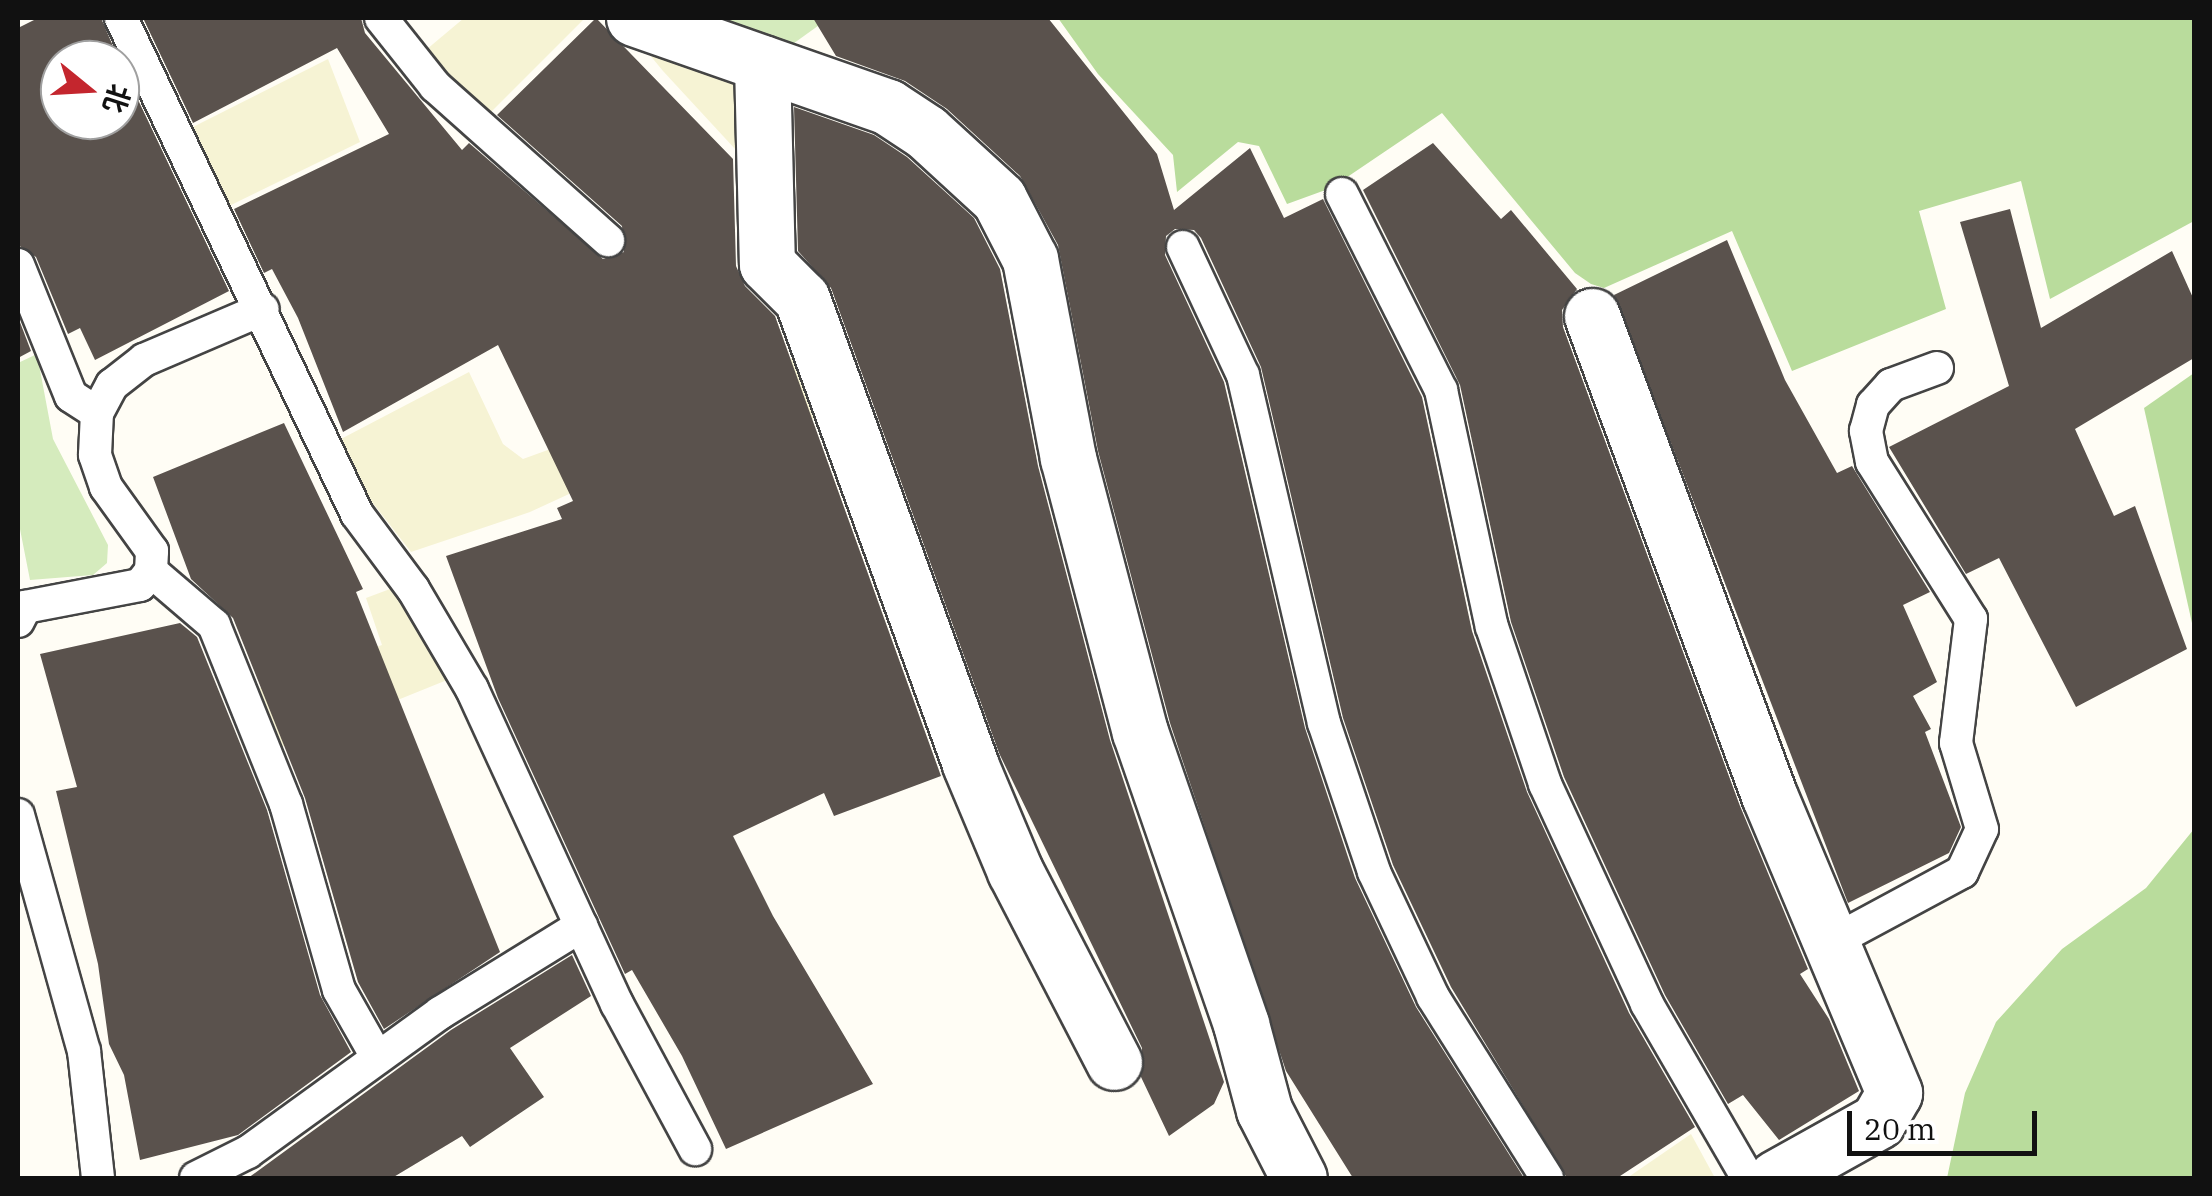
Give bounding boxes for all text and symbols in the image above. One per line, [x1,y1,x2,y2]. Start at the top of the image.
north arrow [40,40,140,140]
text: 北 [95,80,139,118]
scale bar [1852,1091,2042,1153]
text: 20 m [1864,1109,1936,1148]

